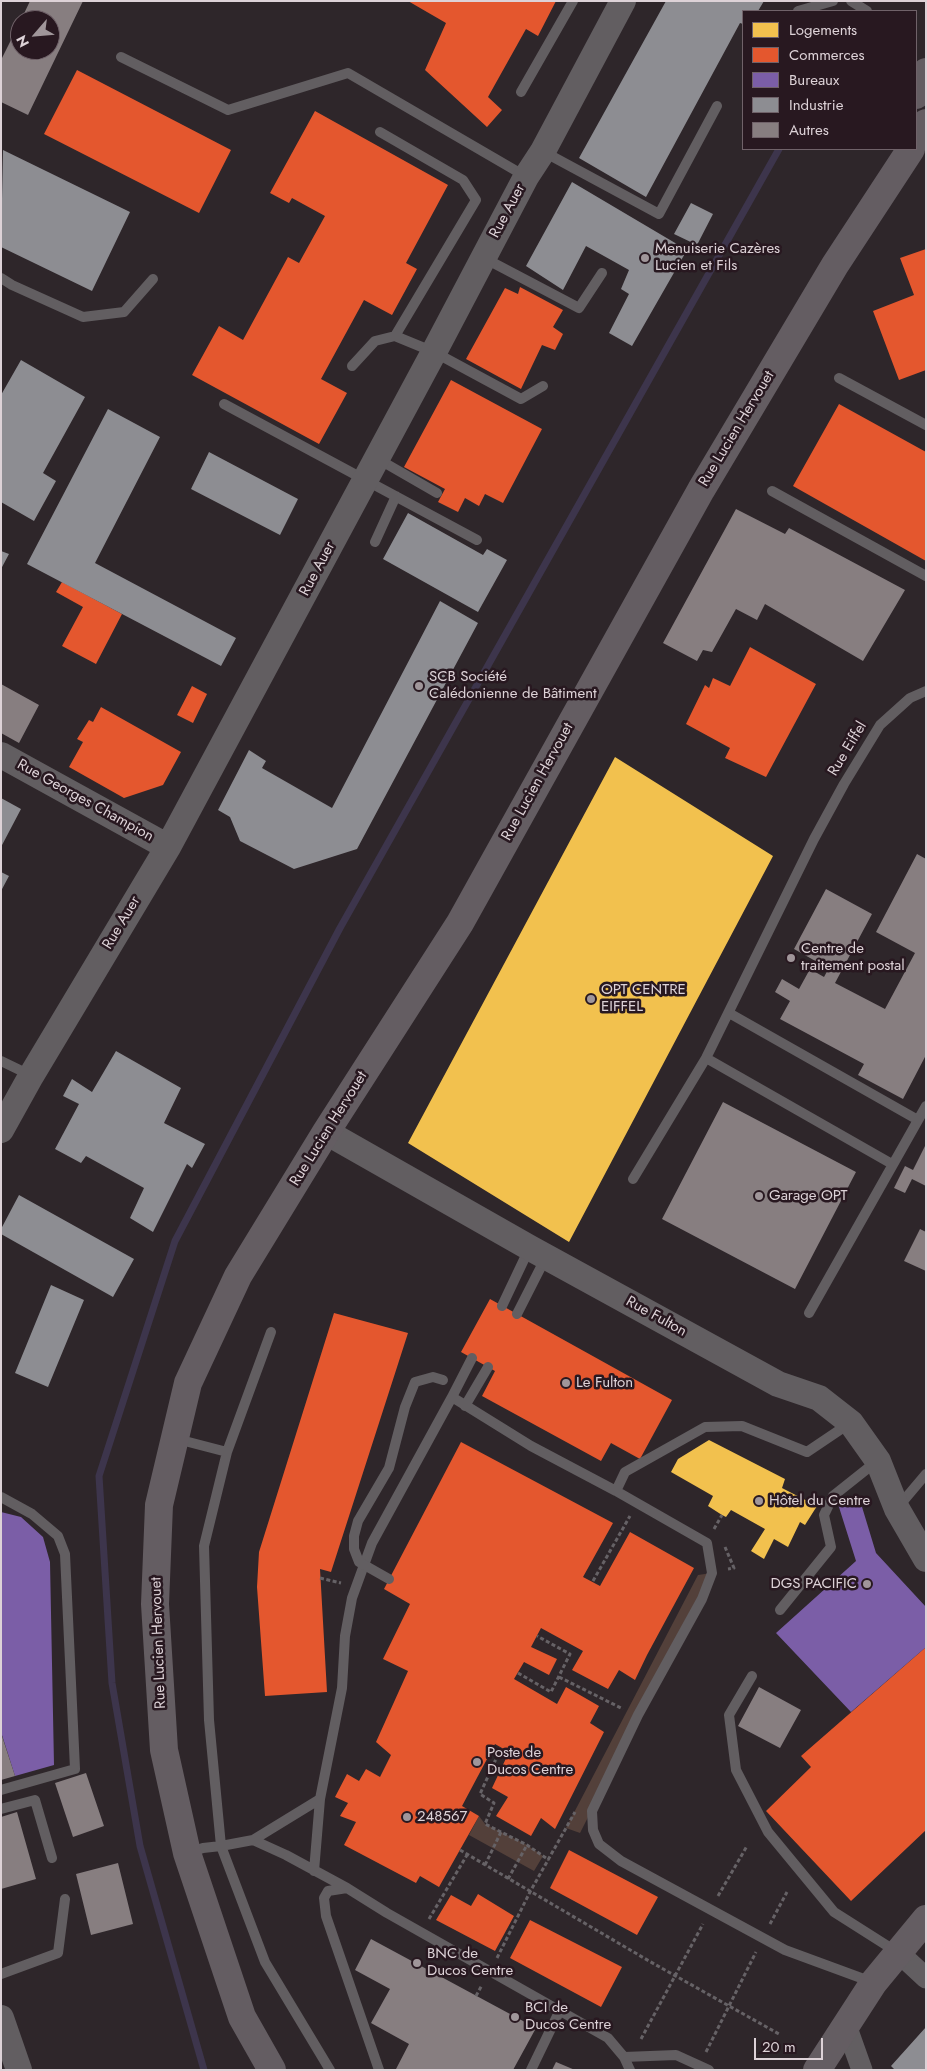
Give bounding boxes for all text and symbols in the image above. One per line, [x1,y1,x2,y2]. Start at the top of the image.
north arrow [10,10,60,60]
legend [742,10,917,150]
text: Logements [789,19,857,41]
text: N [11,32,34,51]
text: Commerces [789,44,864,66]
text: Bureaux [789,69,839,91]
text: Industrie [789,94,843,116]
text: Autres [789,119,829,141]
street label: Rue Auer [486,181,530,241]
place label: Menuiserie Cazères Lucien et Fils [655,240,780,275]
marker: Menuiserie Cazères Lucien et Fils [639,252,651,264]
street label: Rue Lucien Hervouet [695,368,779,490]
street label: Rue Auer [296,539,340,599]
place label: SCB Société Calédonienne de Bâtiment [429,668,597,703]
marker: SCB Société Calédonienne de Bâtiment [413,680,425,692]
street label: Rue Eiffel [825,718,871,780]
street label: Rue Lucien Hervouet [498,720,578,844]
street label: Rue Georges Champion [14,756,156,846]
street label: Rue Auer [99,893,145,953]
place label: Centre de traitement postal [801,940,905,975]
marker: Centre de traitement postal [785,952,797,964]
place label: OPT CENTRE EIFFEL [601,981,686,1016]
marker: OPT CENTRE EIFFEL [585,993,597,1005]
street label: Rue Lucien Hervouet [286,1068,372,1190]
place label: Garage OPT [769,1187,848,1205]
marker: Garage OPT [753,1190,765,1202]
street label: Rue Fulton [622,1293,690,1341]
place label: Le Fulton [576,1374,633,1392]
marker: Le Fulton [560,1377,572,1389]
place label: Hôtel du Centre [769,1492,870,1510]
marker: Hôtel du Centre [753,1495,765,1507]
place label: DGS PACIFIC [770,1575,857,1593]
street label: Rue Lucien Hervouet [148,1577,170,1709]
marker: DGS PACIFIC [861,1578,873,1590]
place label: Poste de Ducos Centre [487,1744,573,1779]
marker: Poste de Ducos Centre [471,1756,483,1768]
place label: 248567 [417,1808,467,1826]
marker: 248567 [401,1811,413,1823]
place label: BNC de Ducos Centre [427,1945,513,1980]
marker: BNC de Ducos Centre [411,1957,423,1969]
place label: BCI de Ducos Centre [525,1999,611,2034]
marker: BCI de Ducos Centre [509,2011,521,2023]
scale bar [757,2028,826,2060]
text: 20 m [762,2036,796,2058]

